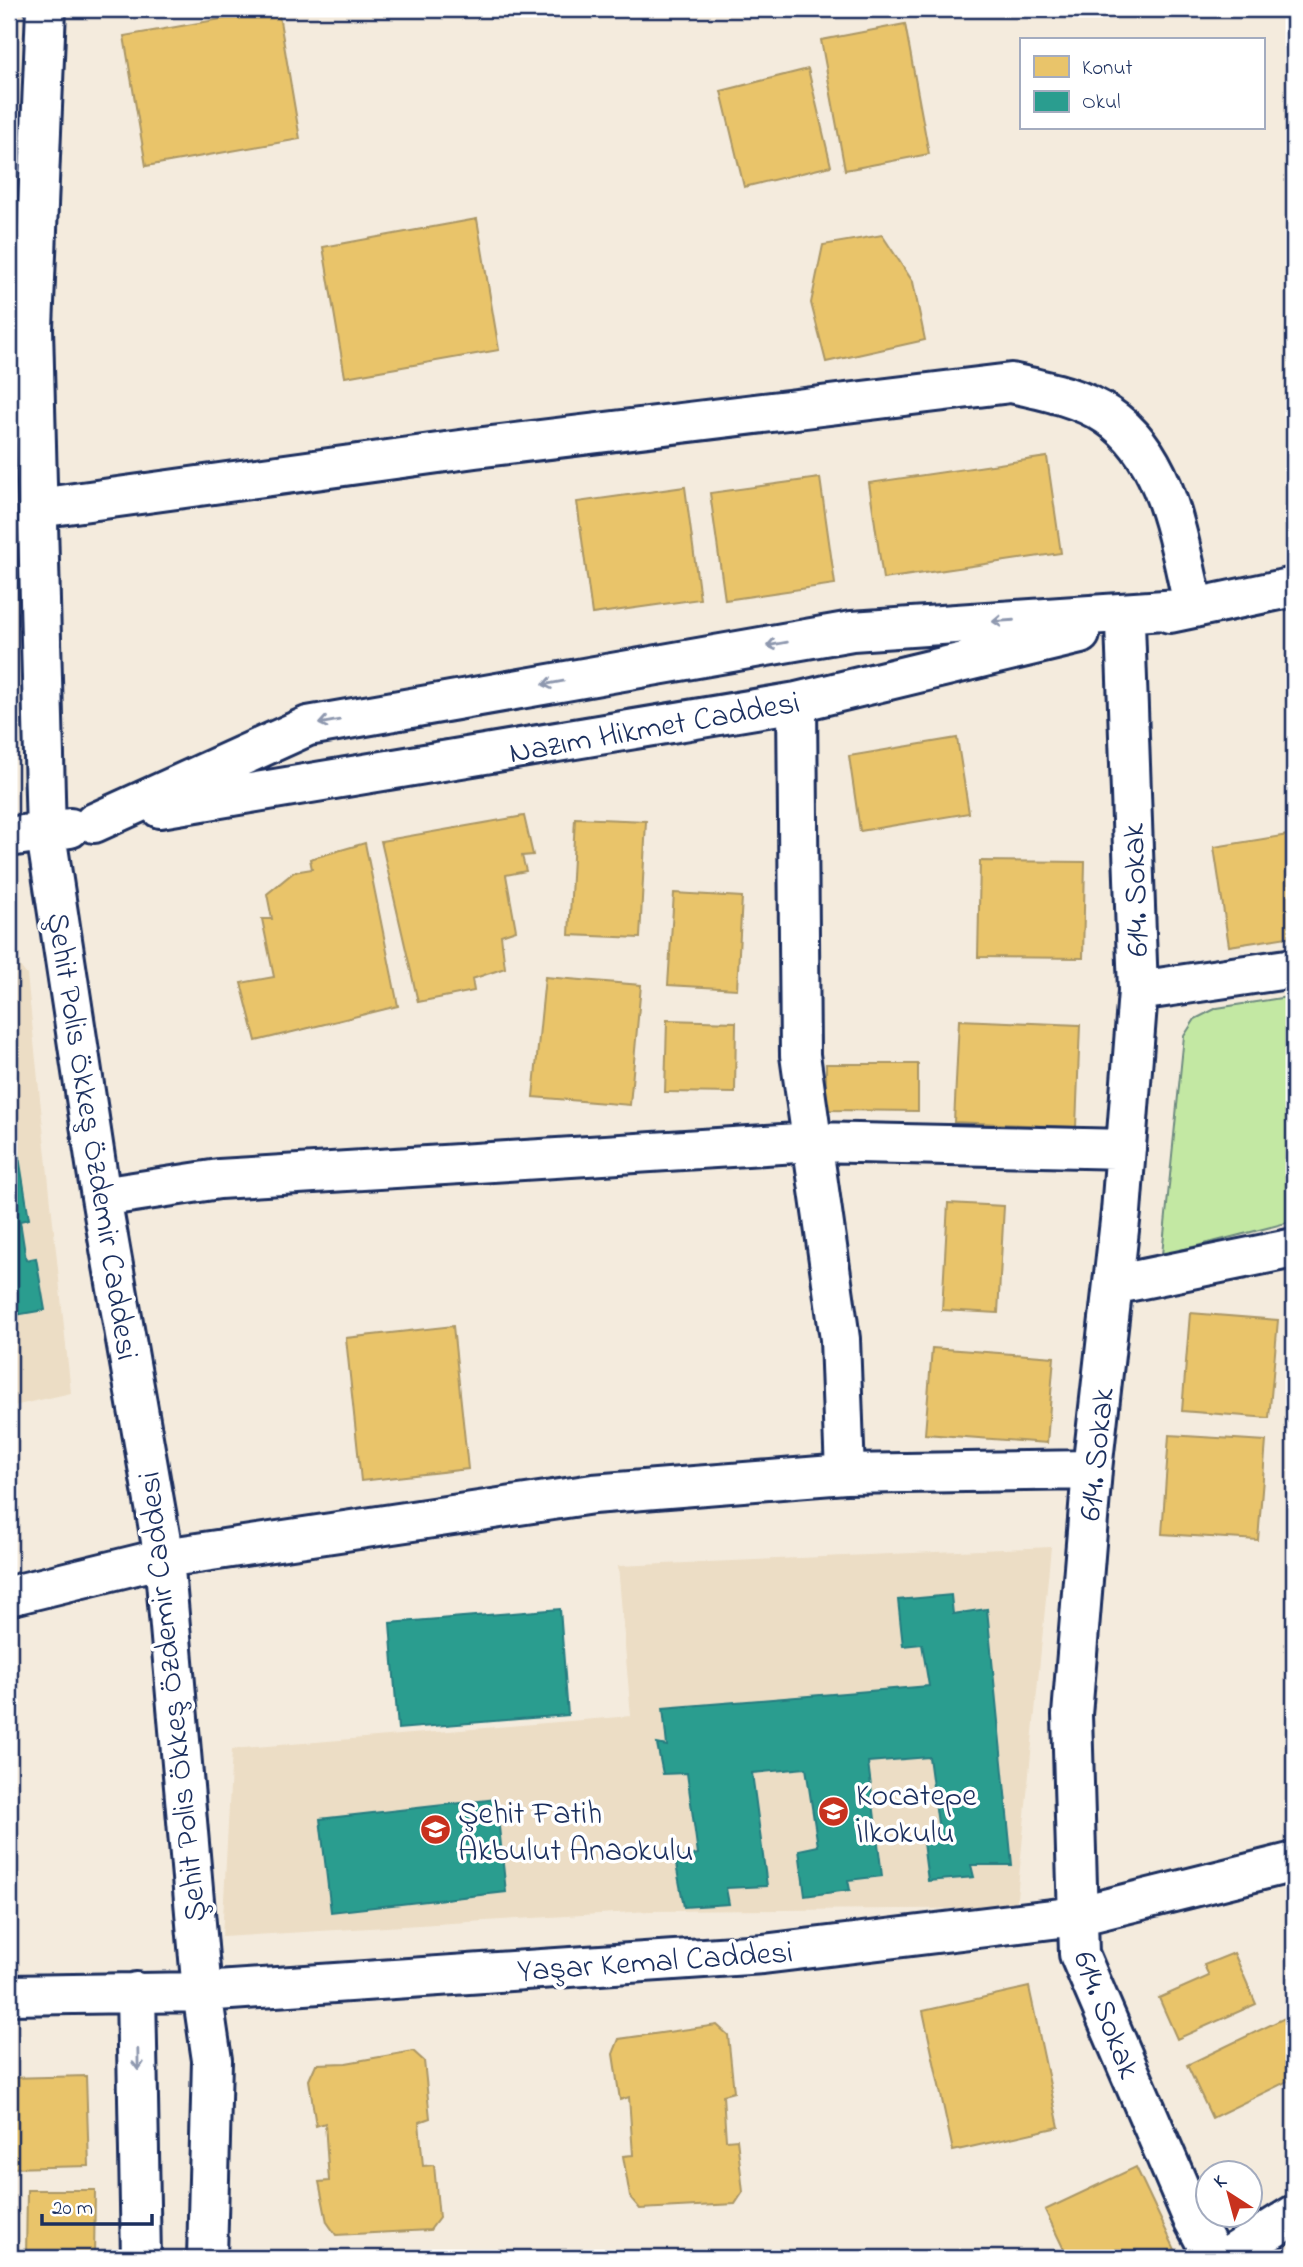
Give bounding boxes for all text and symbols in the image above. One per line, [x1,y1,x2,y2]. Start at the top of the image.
legend [1020,38,1264,130]
text: Konut [1082,54,1132,84]
text: Okul [1082,88,1120,118]
one-way arrow [993,615,1015,628]
one-way arrow [766,638,789,651]
one-way arrow [542,677,565,690]
street label: Nazım Hikmet Caddesi [506,681,804,778]
one-way arrow [318,716,341,729]
street label: 614. Sokak [1112,821,1163,957]
street label: Şehit Polis Ökkeş Özdemir Caddesi [32,909,149,1364]
street label: 614. Sokak [1068,1385,1129,1523]
street label: Şehit Polis Ökkeş Özdemir Caddesi [127,1469,221,1924]
place label: Kocatepe İlkokulu [856,1774,977,1858]
place label: Şehit Fatih Akbulut Anaokulu [458,1792,693,1876]
school or university icon: Kocatepe İlkokulu [816,1795,850,1829]
school or university icon: Şehit Fatih Akbulut Anaokulu [418,1813,452,1847]
street label: Yaşar Kemal Caddesi [516,1930,795,1997]
street label: 614. Sokak [1059,1945,1151,2087]
one-way arrow [131,2048,144,2071]
north arrow [1194,2158,1264,2228]
text: K [1209,2168,1233,2196]
scale bar [42,2183,152,2227]
text: 20 m [52,2194,93,2224]

